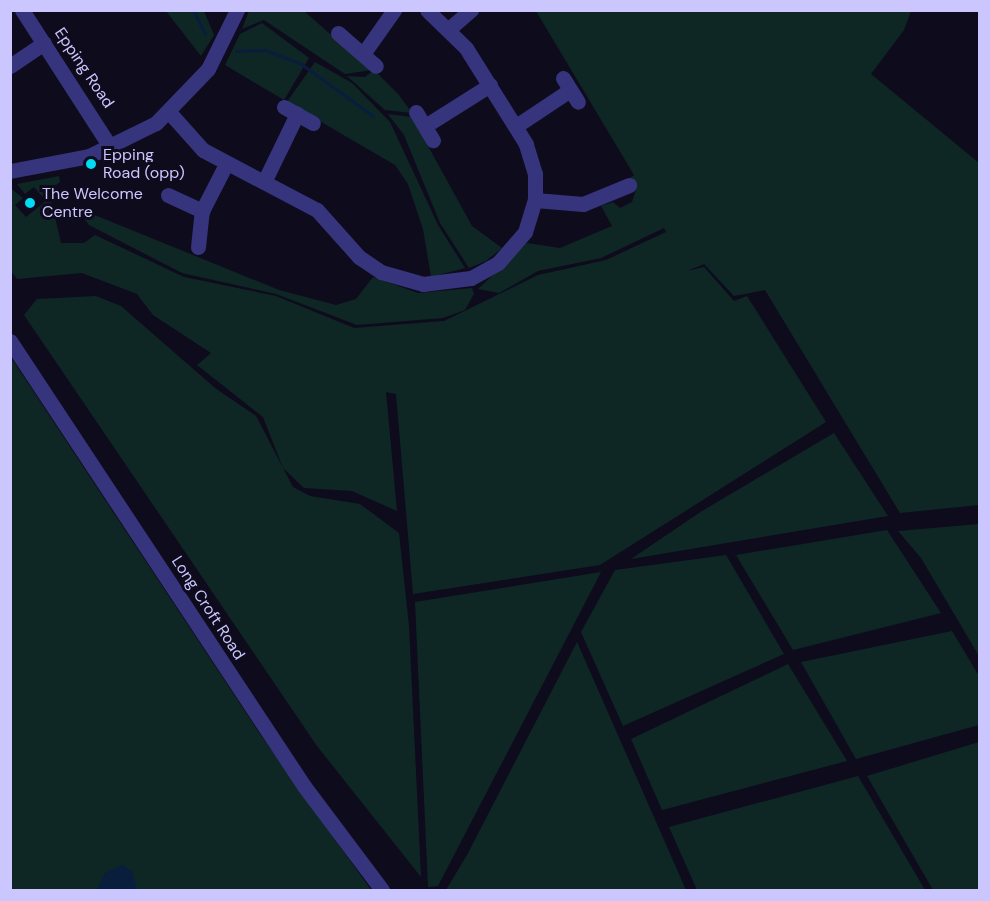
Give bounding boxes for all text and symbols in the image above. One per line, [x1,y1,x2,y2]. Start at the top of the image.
street label: Epping Road [50,24,118,112]
place label: Epping Road (opp) [103,145,185,183]
marker: Epping Road (opp) [84,157,98,171]
place label: The Welcome Centre [42,184,143,222]
marker: The Welcome Centre [23,196,37,210]
street label: Long Croft Road [167,553,249,663]

